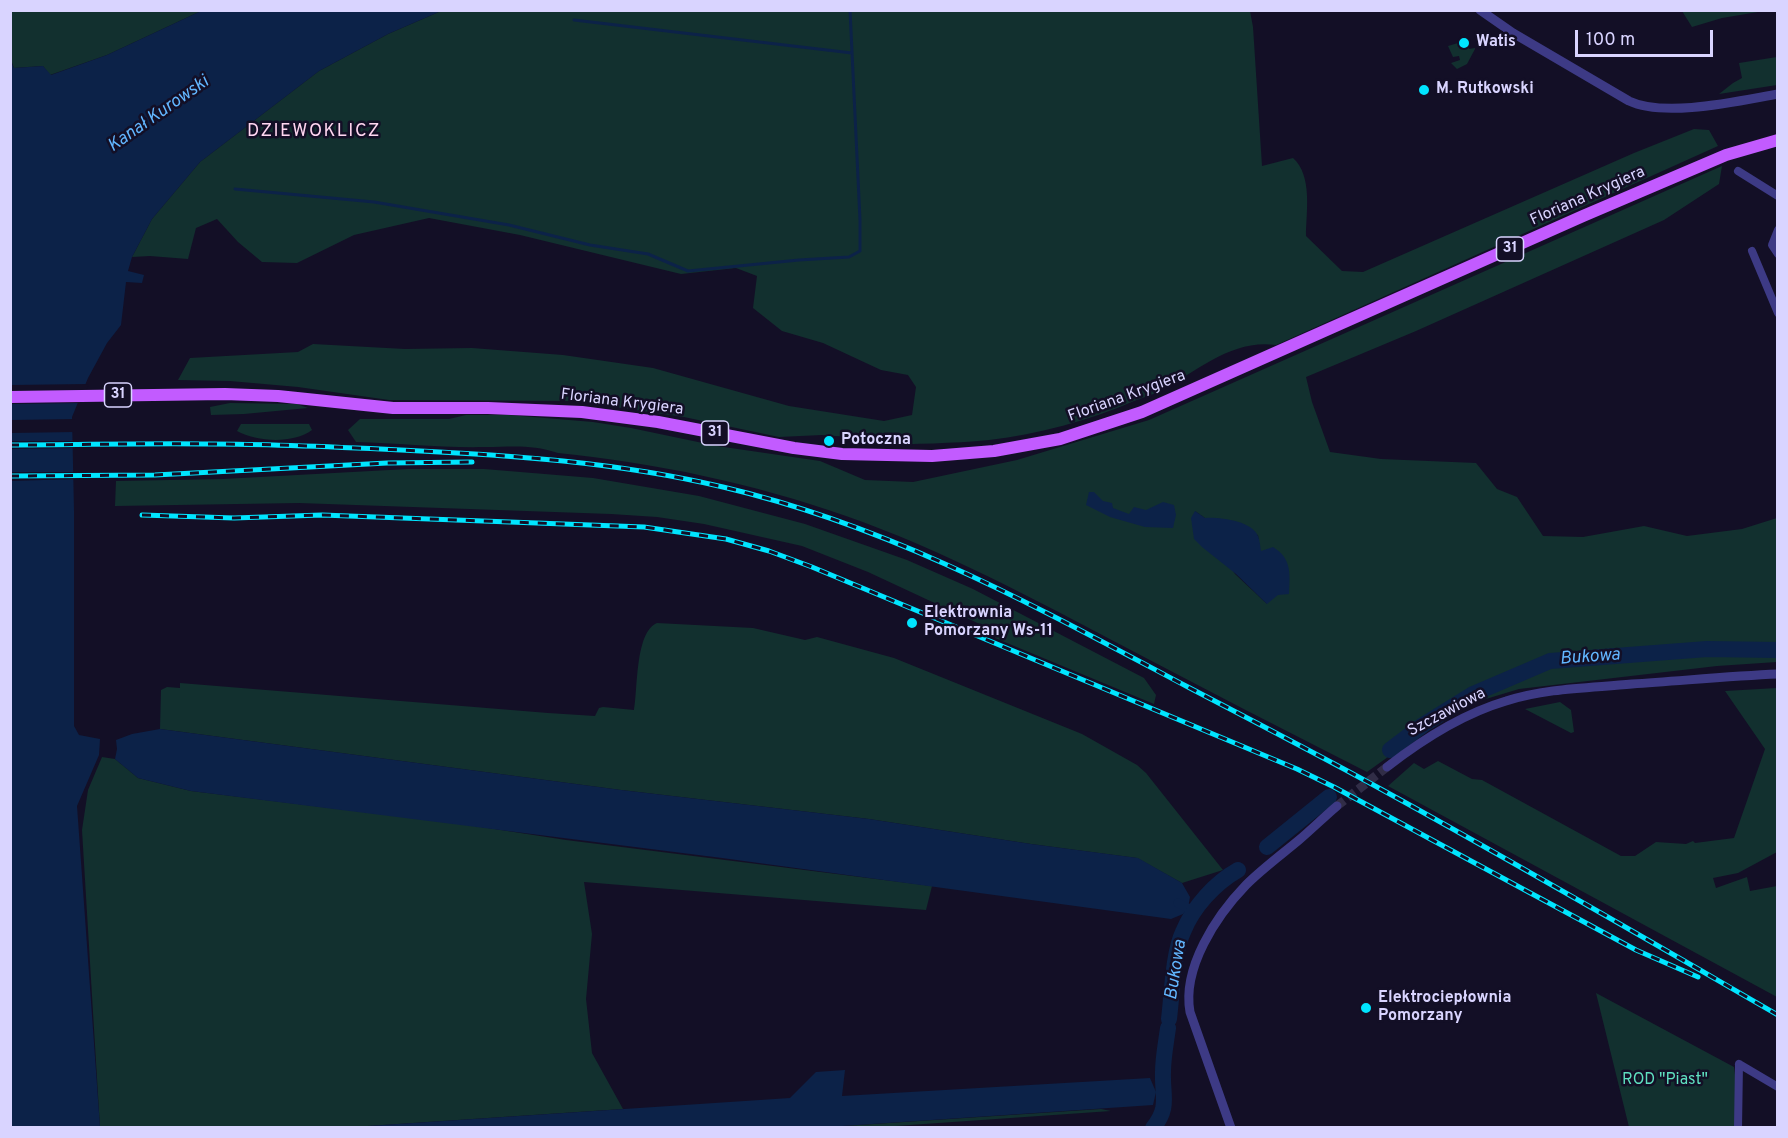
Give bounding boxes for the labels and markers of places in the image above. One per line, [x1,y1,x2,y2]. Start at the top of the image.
place label: Watis [1476,33,1516,53]
marker: Watis [1457,36,1471,50]
place label: M. Rutkowski [1436,80,1534,100]
marker: M. Rutkowski [1417,83,1431,97]
place label: Potoczna [841,431,911,451]
marker: Potoczna [822,434,836,448]
place label: Elektrownia Pomorzany Ws-11 [924,604,1053,642]
marker: Elektrownia Pomorzany Ws-11 [905,616,919,630]
place label: Elektrociepłownia Pomorzany [1378,989,1511,1027]
marker: Elektrociepłownia Pomorzany [1359,1001,1373,1015]

